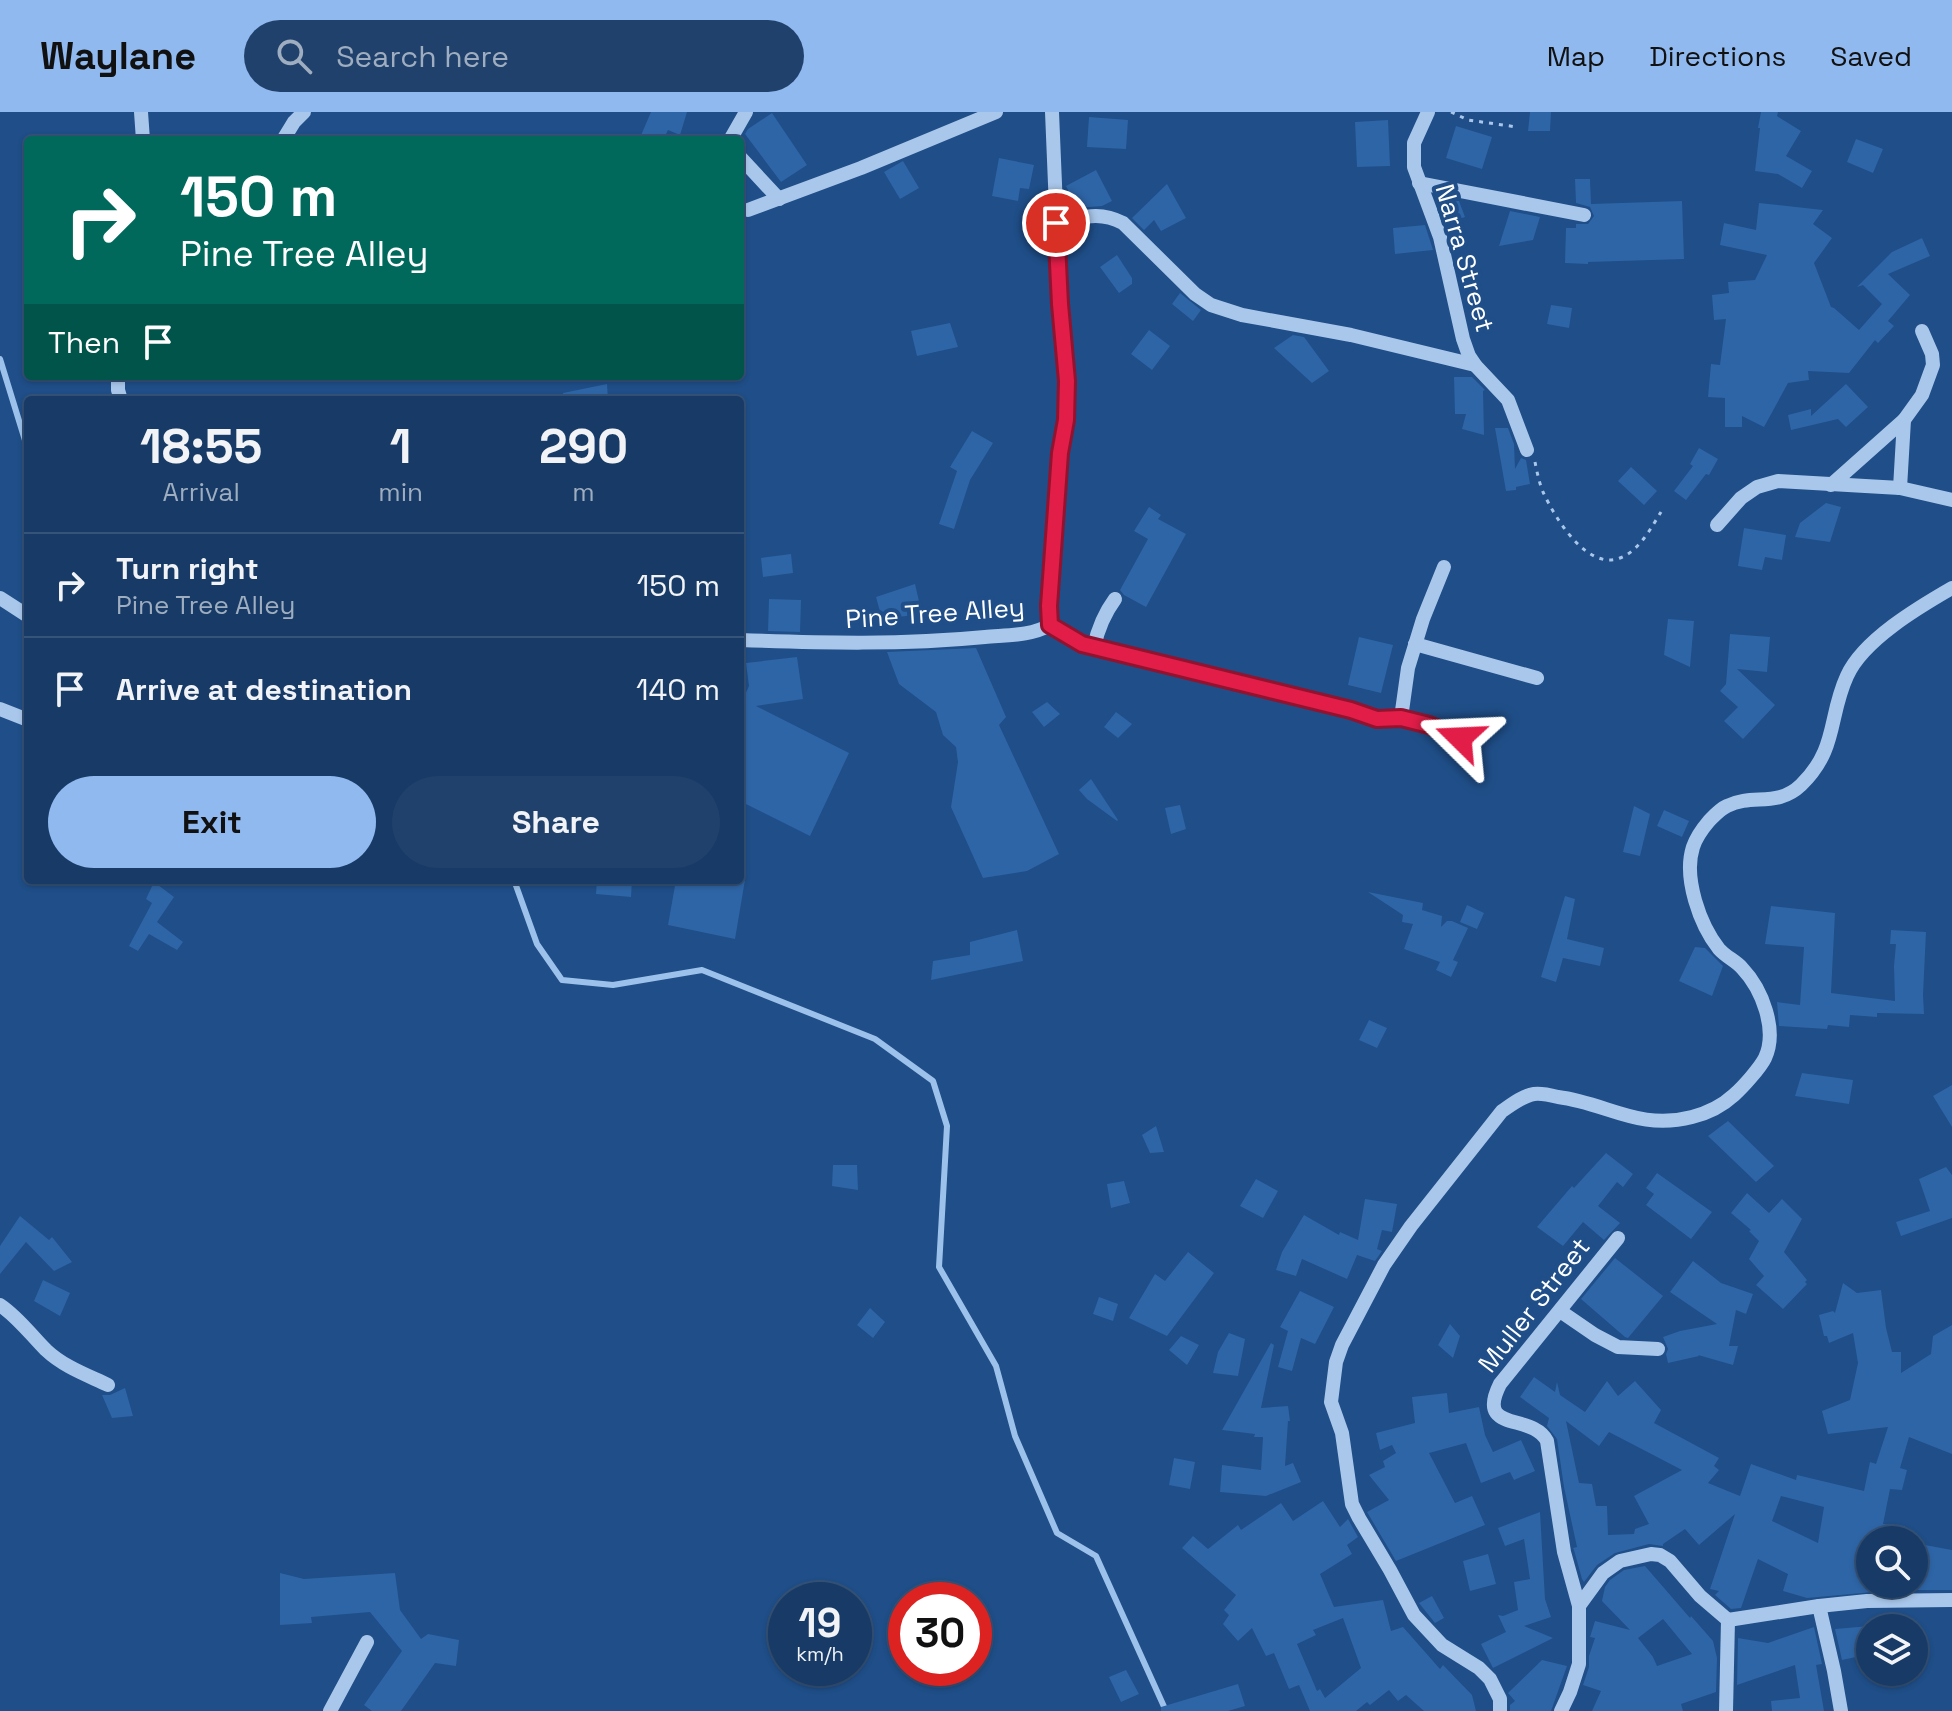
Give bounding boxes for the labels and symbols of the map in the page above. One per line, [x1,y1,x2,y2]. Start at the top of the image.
street label: Narra Street [1428,180,1502,336]
pin [1022,189,1090,257]
street label: Pine Tree Alley [844,590,1026,636]
position arrow [1418,696,1502,780]
street label: Muller Street [1471,1231,1597,1379]
speed limit sign: 30 [888,1582,992,1686]

